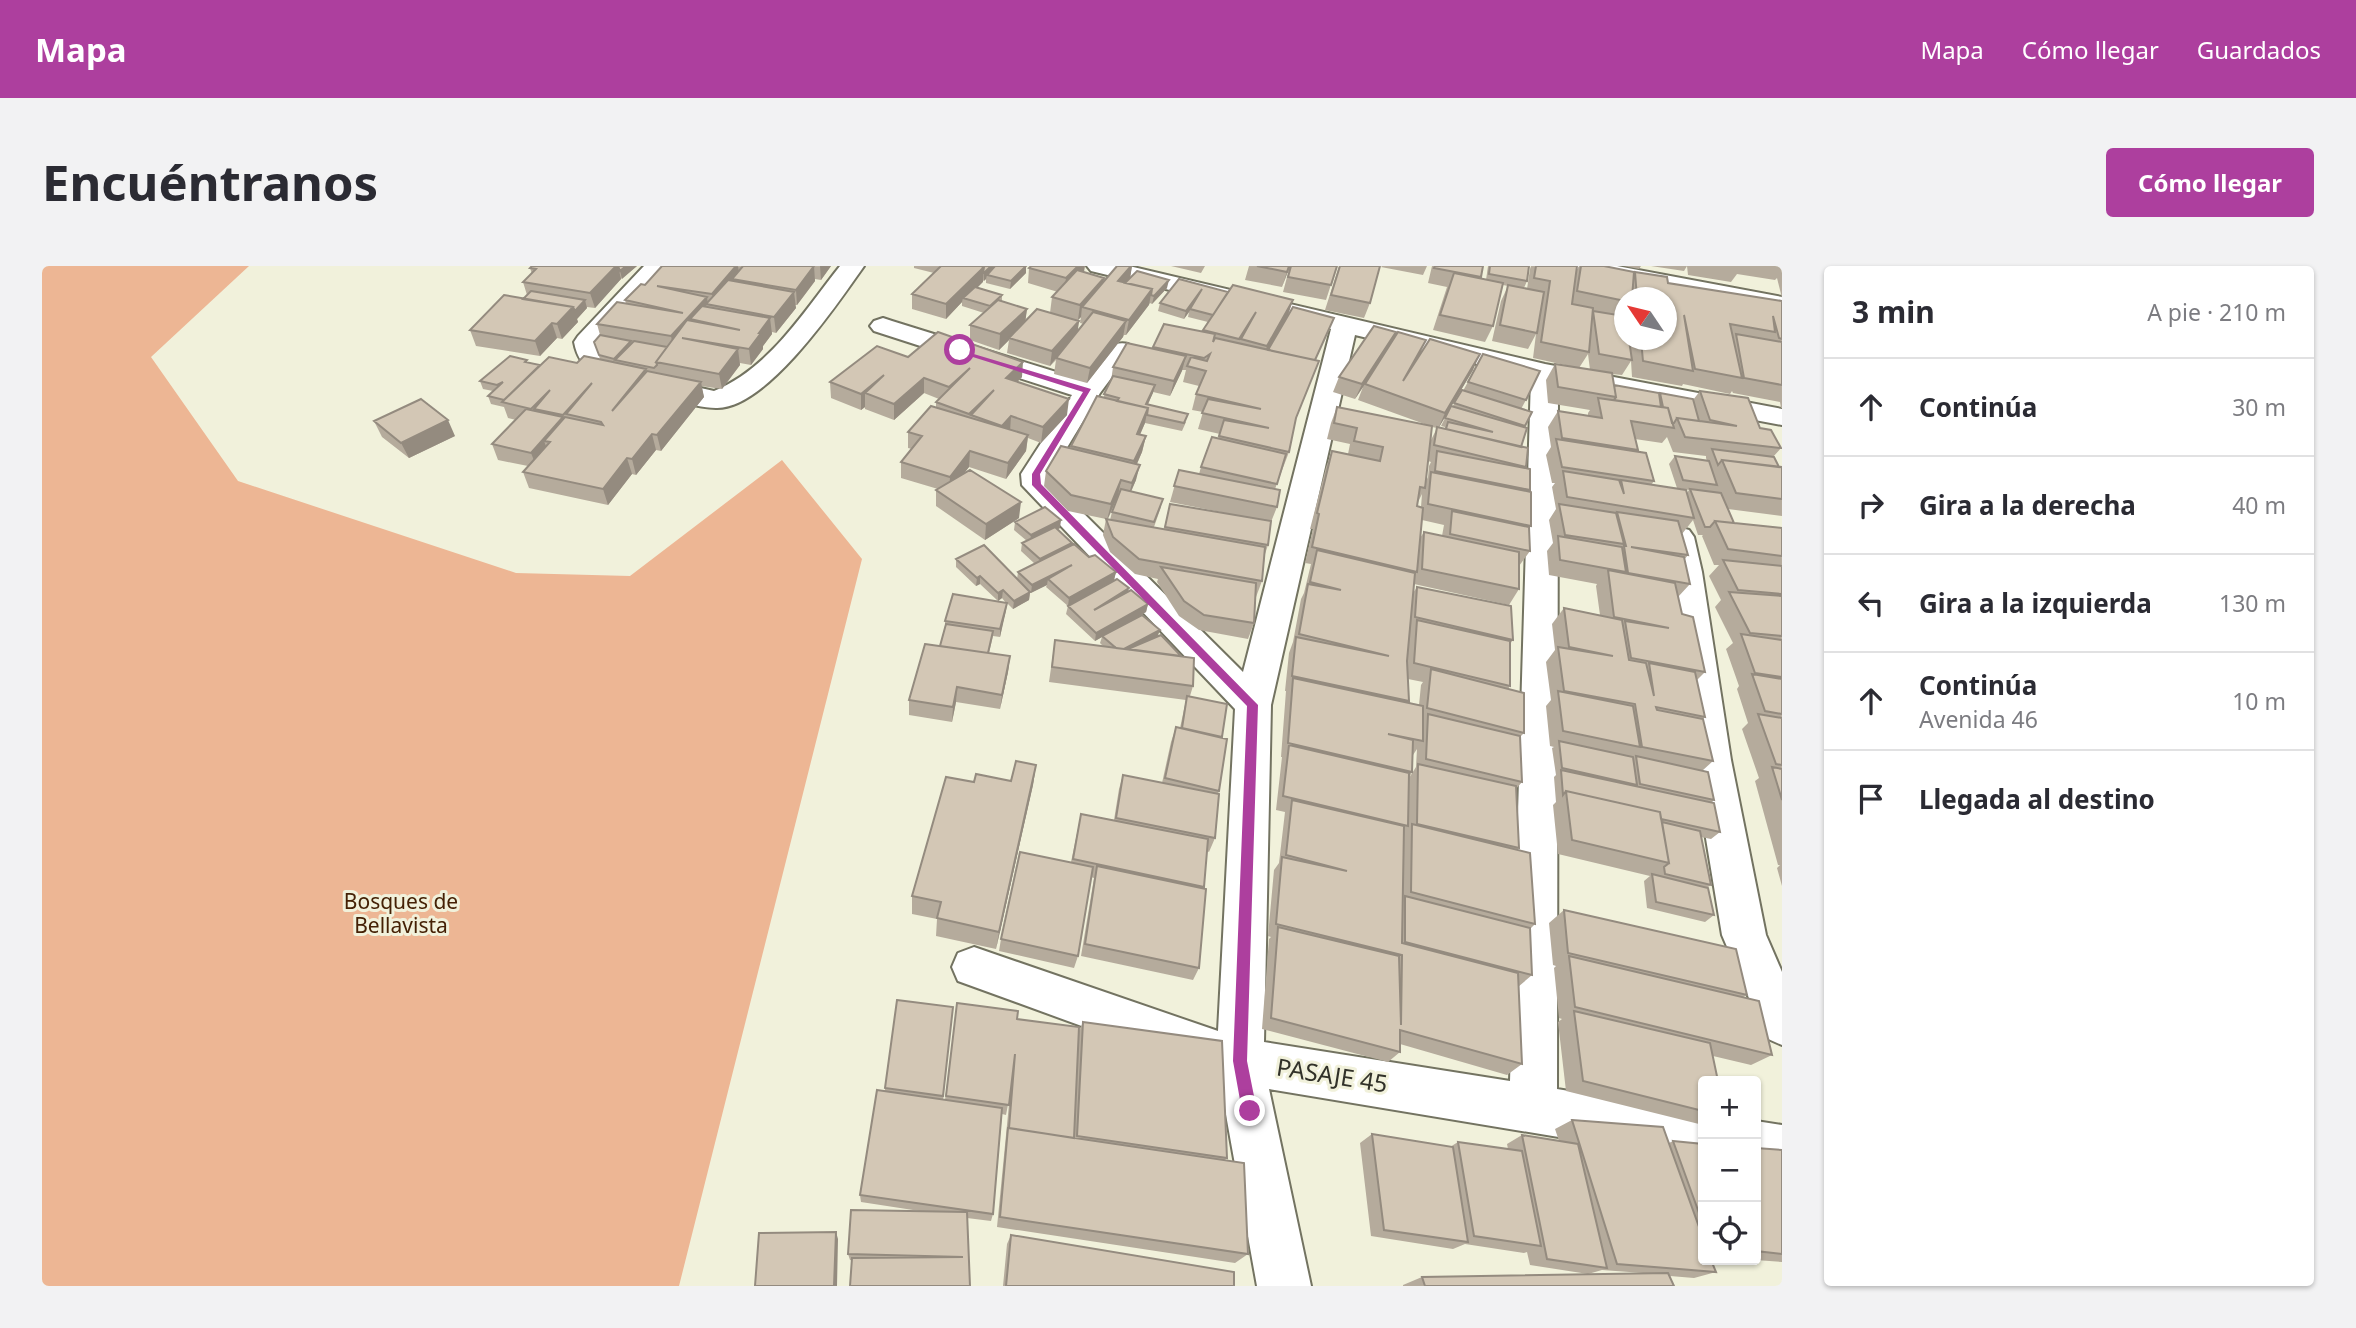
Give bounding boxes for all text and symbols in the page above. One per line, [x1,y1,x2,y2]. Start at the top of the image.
text: Mapa [35,27,127,72]
text: Mapa [1920,33,1984,66]
text: Cómo llegar [2022,33,2159,66]
text: Guardados [2197,33,2321,66]
button: Cómo llegar [2106,148,2314,217]
text: Encuéntranos [42,149,378,215]
north arrow [1614,287,1677,350]
text: 3 min [1852,291,1935,332]
text: A pie · 210 m [2147,296,2286,328]
route start [944,334,975,365]
icon: ahead [1852,388,1890,426]
text: Continúa [1919,389,2037,425]
text: 30 m [2232,391,2286,423]
icon: right [1852,486,1890,524]
text: Gira a la derecha [1919,487,2136,523]
text: 40 m [2232,489,2286,521]
icon: left [1852,584,1890,622]
text: Gira a la izquierda [1919,585,2152,621]
text: 130 m [2219,587,2286,619]
text: Continúa [1919,667,2037,703]
icon: ahead [1852,682,1890,720]
text: 10 m [2232,685,2286,717]
text: Avenida 46 [1919,703,2038,735]
icon: arrive [1852,780,1890,818]
text: Llegada al destino [1919,781,2155,817]
park label: Bosques de Bellavista [344,887,458,939]
street label: PASAJE 45 [1274,1049,1390,1100]
map controls [1698,1076,1761,1265]
button: + [1698,1076,1761,1139]
route end [1234,1095,1265,1126]
button: − [1698,1139,1761,1202]
button: locate [1698,1202,1761,1265]

